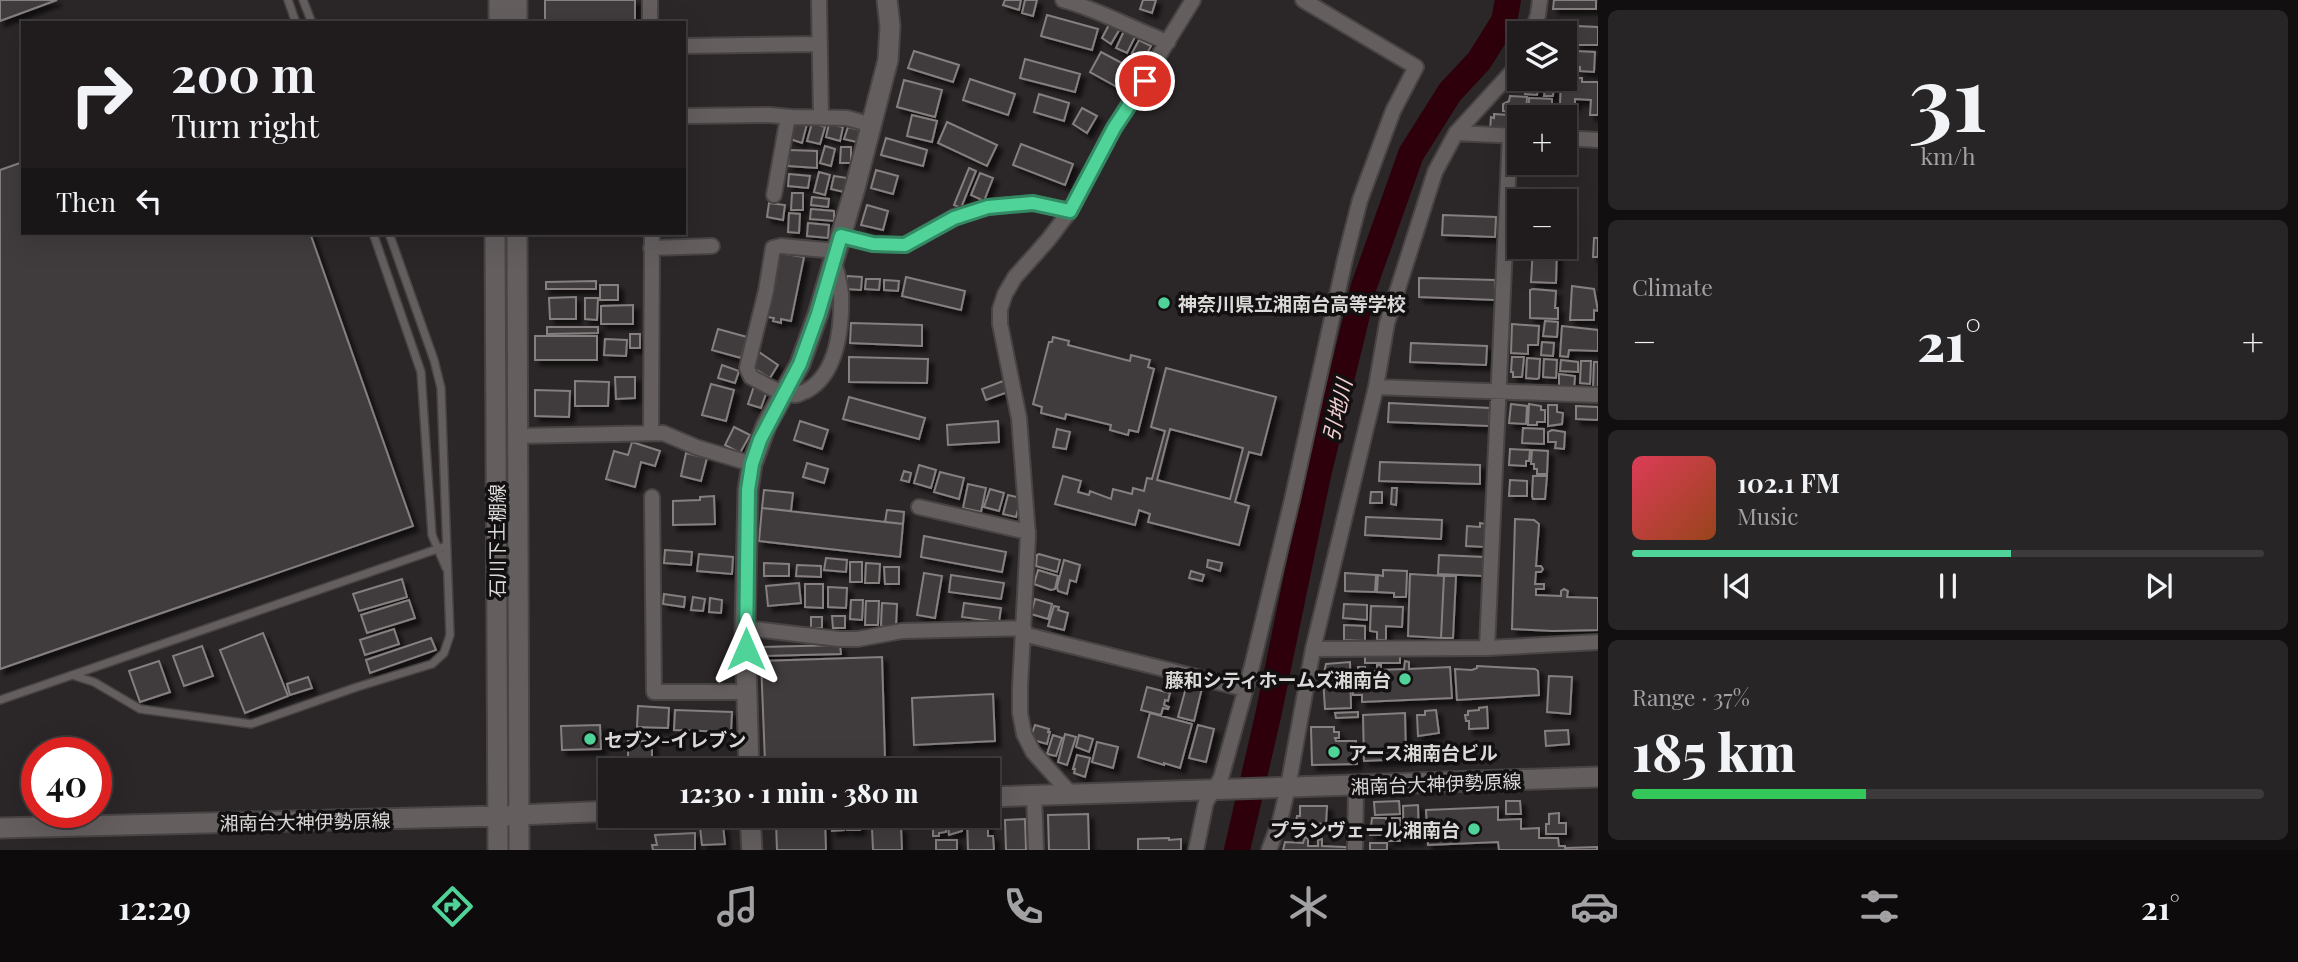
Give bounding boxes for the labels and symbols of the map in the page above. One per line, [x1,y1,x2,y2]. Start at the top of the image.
pin [1115,51,1175,111]
place label: 神奈川県立湘南台高等学校 [1178,290,1406,316]
marker: 神奈川県立湘南台高等学校 [1156,295,1172,311]
water label: 引地川 [1315,374,1357,444]
street label: 石川下土棚線 [483,484,509,598]
position arrow [709,612,783,686]
place label: 藤和シティホームズ湘南台 [1165,666,1391,692]
marker: 藤和シティホームズ湘南台 [1397,671,1413,687]
place label: セブン-イレブン [604,726,746,752]
marker: セブン-イレブン [582,731,598,747]
speed limit sign: 40 [21,737,112,828]
place label: アース湘南台ビル [1348,739,1498,765]
marker: アース湘南台ビル [1326,744,1342,760]
street label: 湘南台大神伊勢原線 [1350,767,1522,799]
street label: 湘南台大神伊勢原線 [219,807,391,835]
place label: プランヴェール湘南台 [1270,816,1460,842]
marker: プランヴェール湘南台 [1466,821,1482,837]

